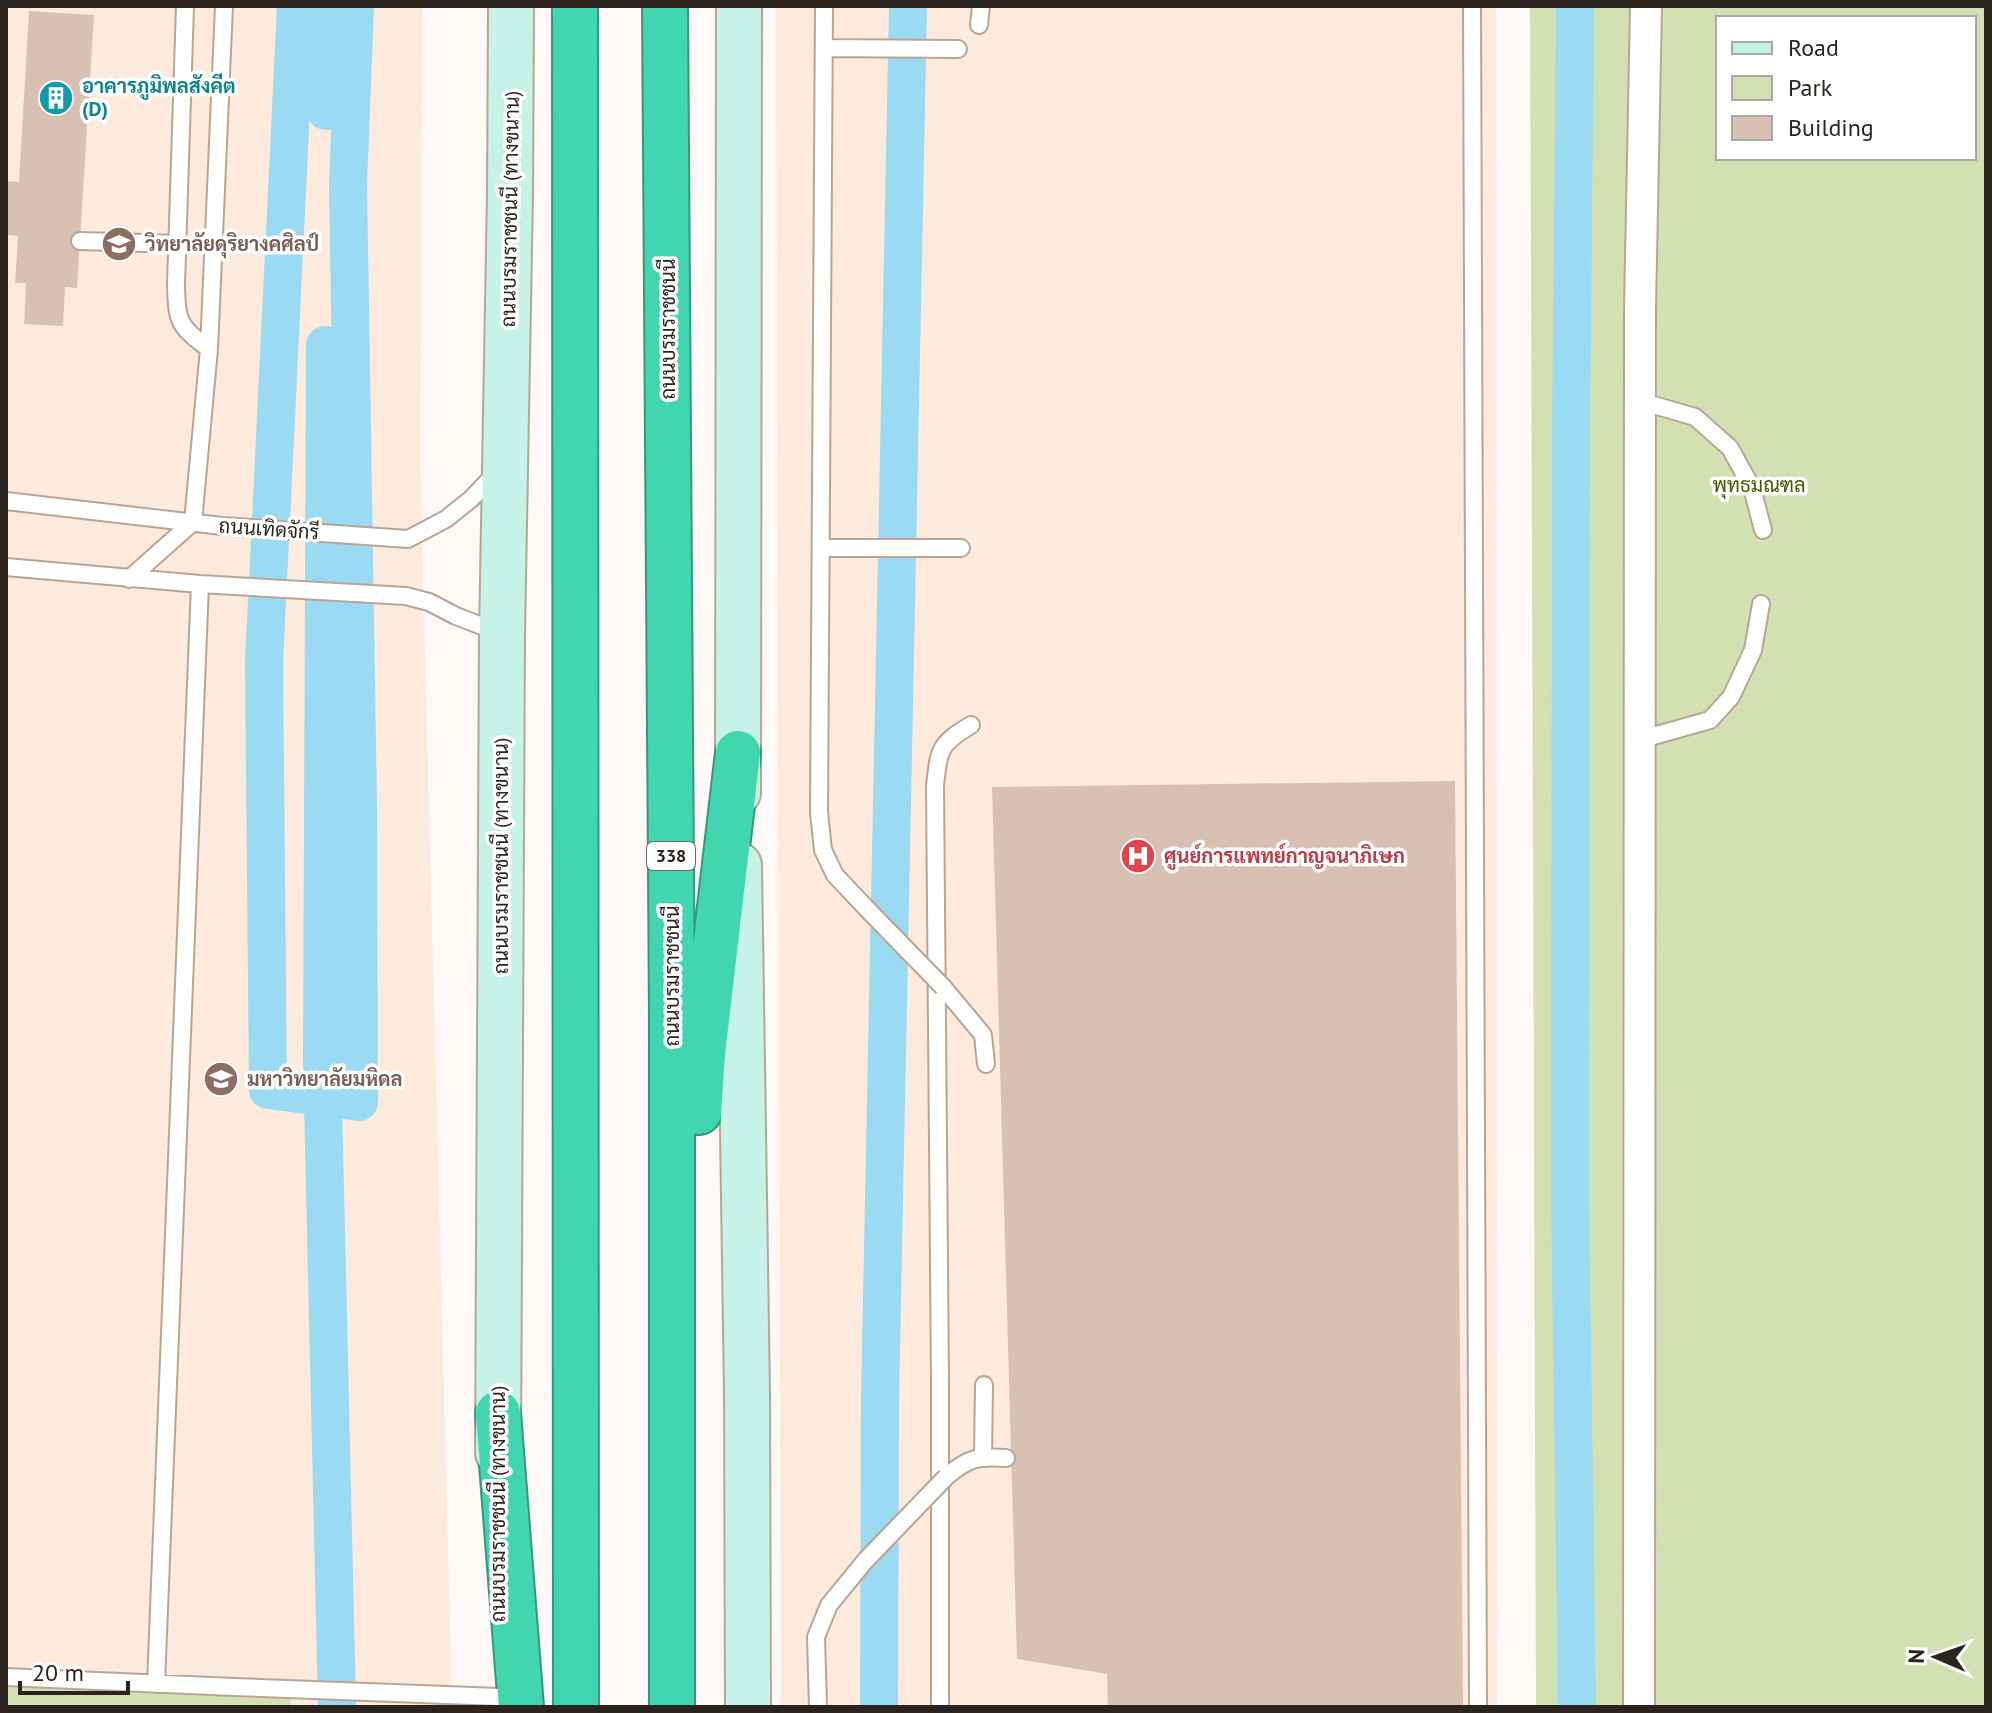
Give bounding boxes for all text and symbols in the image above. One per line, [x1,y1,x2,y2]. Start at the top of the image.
legend [1716,16,1976,160]
text: Road [1788,32,1839,63]
text: Park [1788,72,1833,103]
place label: อาคารภูมิพลสังคีต (D) [82,73,236,122]
building icon: อาคารภูมิพลสังคีต (D) [37,79,75,117]
street label: ถนนบรมราชชนนี (ทางขนาน) [495,90,525,328]
text: Building [1788,112,1874,143]
school or university icon: วิทยาลัยดุริยางคศิลป์ [100,225,138,263]
place label: วิทยาลัยดุริยางคศิลป์ [145,231,319,259]
street label: ถนนบรมราชชนนี [655,258,681,400]
park label: พุทธมณฑล [1712,472,1806,499]
street label: ถนนเทิดจักรี [218,513,320,545]
street label: ถนนบรมราชชนนี (ทางขนาน) [488,738,514,974]
hospital icon: ศูนย์การแพทย์กาญจนาภิเษก [1119,837,1157,875]
road number: 338 [647,842,695,870]
place label: ศูนย์การแพทย์กาญจนาภิเษก [1164,843,1405,870]
street label: ถนนบรมราชชนนี [659,905,685,1047]
school or university icon: มหาวิทยาลัยมหิดล [202,1060,240,1098]
place label: มหาวิทยาลัยมหิดล [247,1066,402,1092]
street label: ถนนบรมราชชนนี (ทางขนาน) [485,1386,511,1622]
north arrow [1896,1617,1976,1697]
scale bar [20,1645,128,1695]
text: N [1902,1649,1930,1664]
text: 20 m [32,1657,84,1688]

